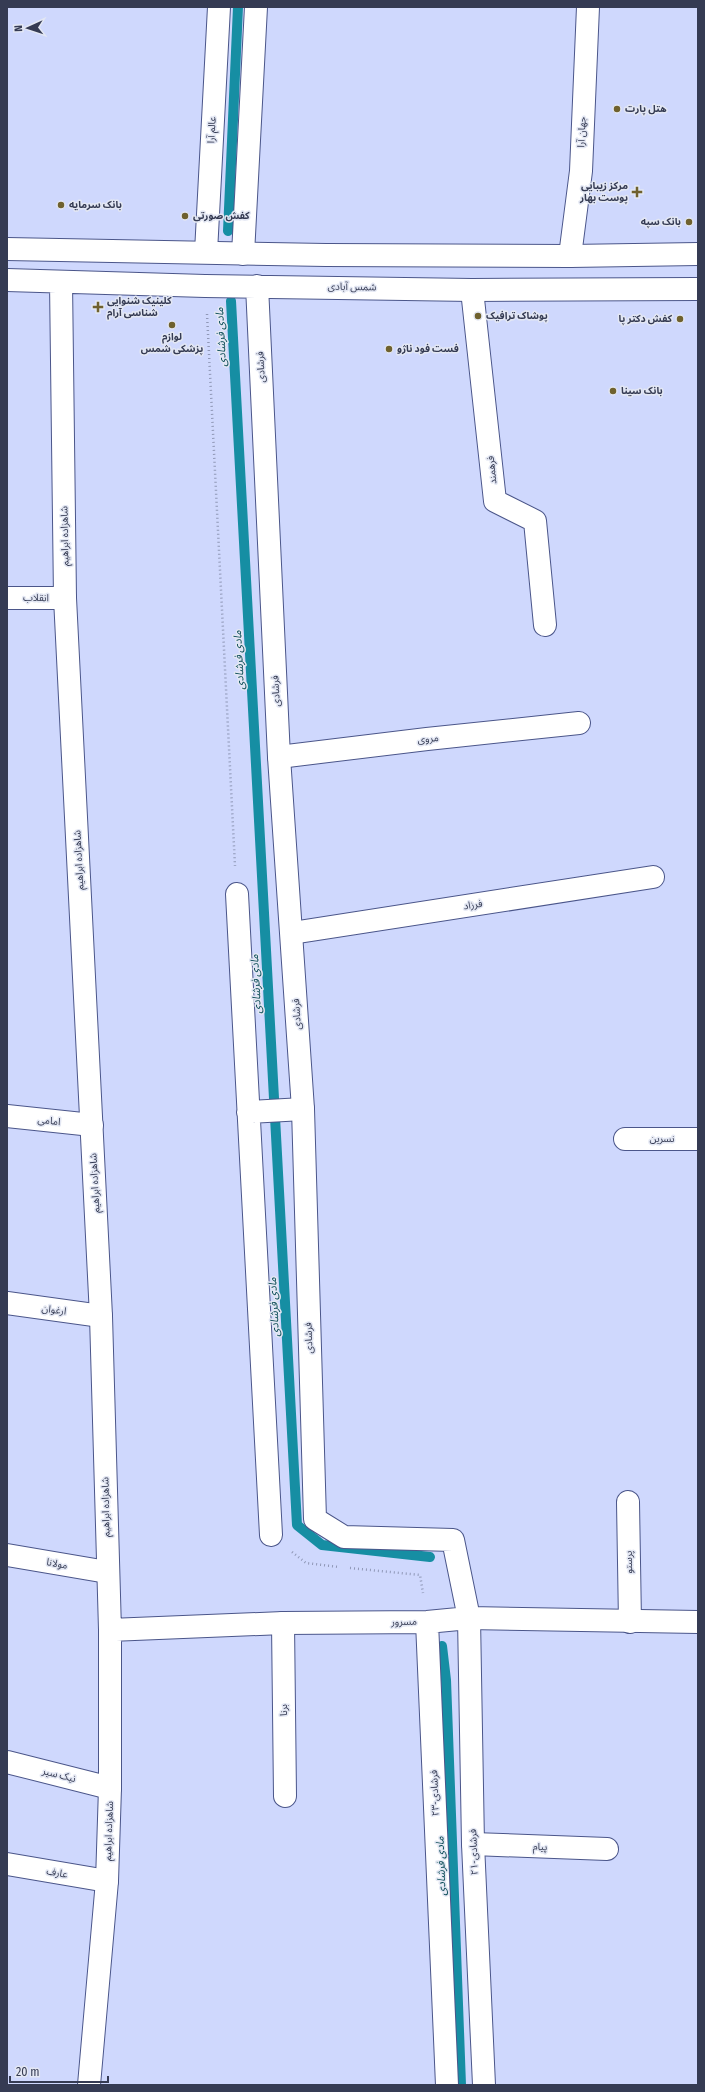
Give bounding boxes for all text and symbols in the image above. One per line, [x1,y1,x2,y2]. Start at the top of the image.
north arrow [8,8,48,48]
text: N [12,25,25,32]
place label: هتل پارت [625,103,667,116]
marker: هتل پارت [612,104,622,114]
street label: عالم آرا [205,116,220,144]
street label: جهان آرا [575,116,589,148]
place label: مرکز زیبایی پوست بهار [579,180,628,205]
marker: مرکز زیبایی پوست بهار [631,186,643,198]
place label: بانک سرمایه [69,199,122,211]
marker: بانک سرمایه [56,200,66,210]
place label: کفش صورتی [193,210,250,222]
marker: کفش صورتی [180,211,190,221]
place label: بانک سپه [641,216,681,229]
marker: بانک سپه [684,217,694,227]
street label: شمس آبادی [327,281,377,293]
place label: کلینیک شنوایی شناسی آرام [107,295,172,320]
marker: کلینیک شنوایی شناسی آرام [92,301,104,313]
water label: مادی فرشادی [213,307,229,367]
place label: پوشاک ترافیک [486,310,548,323]
marker: پوشاک ترافیک [473,311,483,321]
place label: کفش دکتر پا [619,313,672,326]
marker: کفش دکتر پا [675,314,685,324]
marker: لوازم پزشکی شمس [167,320,177,330]
place label: لوازم پزشکی شمس [141,331,203,356]
place label: فست فود ناژو [397,343,459,355]
marker: فست فود ناژو [384,344,394,354]
street label: فرشادی [254,351,268,383]
place label: بانک سینا [621,385,663,397]
marker: بانک سینا [608,386,618,396]
street label: فرهمند [484,455,499,485]
street label: شاهزاده ابراهیم [58,506,73,566]
street label: انقلاب [23,592,49,604]
water label: مادی فرشادی [231,630,247,690]
street label: فرشادی [269,675,283,707]
street label: مروی [417,732,439,746]
street label: شاهزاده ابراهیم [71,830,88,890]
street label: فرزاد [463,898,484,912]
water label: مادی فرشادی [248,954,264,1014]
street label: فرشادی [290,997,304,1030]
street label: امامی [37,1114,61,1128]
street label: نسرین [649,1133,675,1145]
street label: شاهزاده ابراهیم [87,1153,104,1213]
water label: مادی فرشادی [266,1277,282,1337]
street label: ارغوان [41,1302,67,1318]
street label: فرشادی [302,1322,316,1354]
street label: شاهزاده ابراهیم [99,1477,114,1537]
street label: پرستو [623,1550,635,1574]
street label: مولانا [45,1556,69,1572]
street label: مسرور [390,1616,417,1628]
street label: برنا [278,1704,290,1716]
street label: نیک سیر [40,1765,77,1785]
street label: ۲۳-فرشادی [428,1769,442,1816]
street label: شاهزاده ابراهیم [102,1801,117,1861]
street label: ۲۱-فرشادی [467,1828,481,1875]
water label: مادی فرشادی [433,1836,449,1896]
street label: پیام [532,1841,547,1855]
street label: عارف [46,1865,68,1881]
scale bar [10,2058,108,2084]
text: 20 m [16,2065,40,2079]

